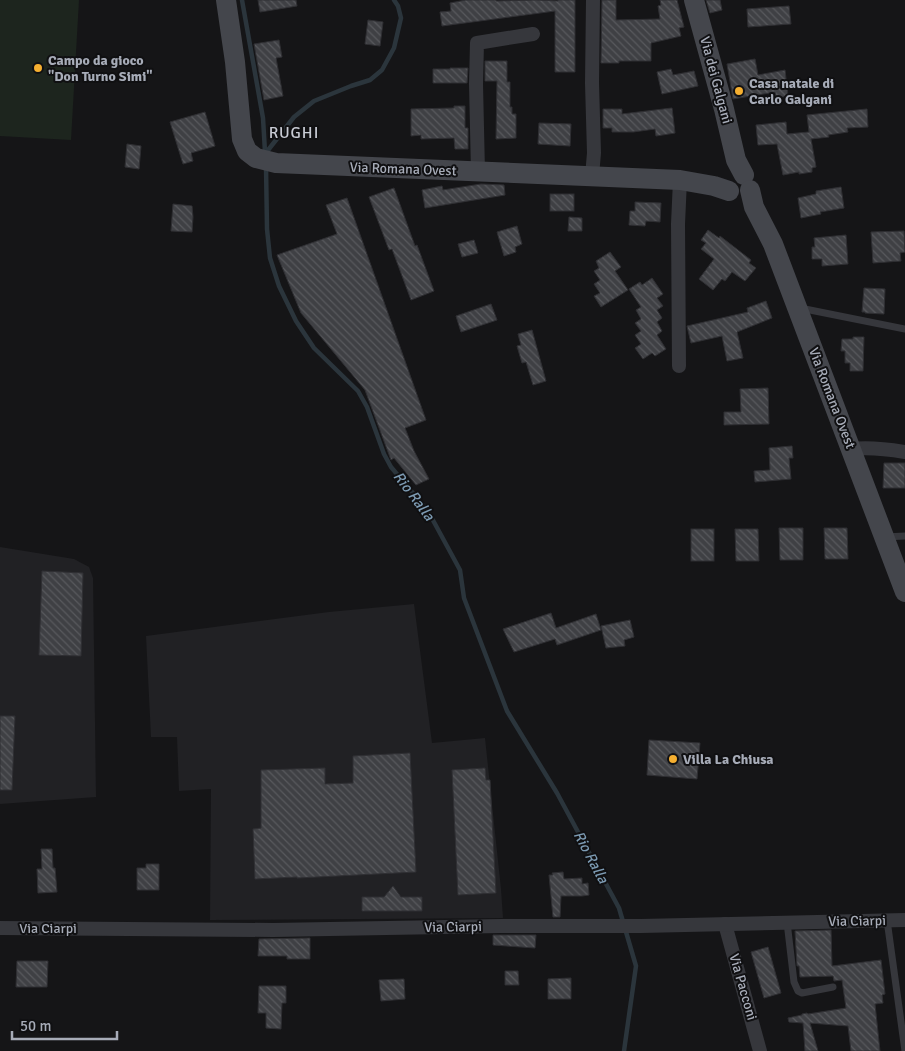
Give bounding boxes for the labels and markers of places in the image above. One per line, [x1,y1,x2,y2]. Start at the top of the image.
place label: Campo da gioco "Don Turno Simi" [48,52,153,85]
marker: Campo da gioco "Don Turno Simi" [32,62,44,74]
place label: Casa natale di Carlo Galgani [749,75,834,108]
marker: Casa natale di Carlo Galgani [733,85,745,97]
place label: Villa La Chiusa [683,751,774,768]
marker: Villa La Chiusa [667,753,679,765]

